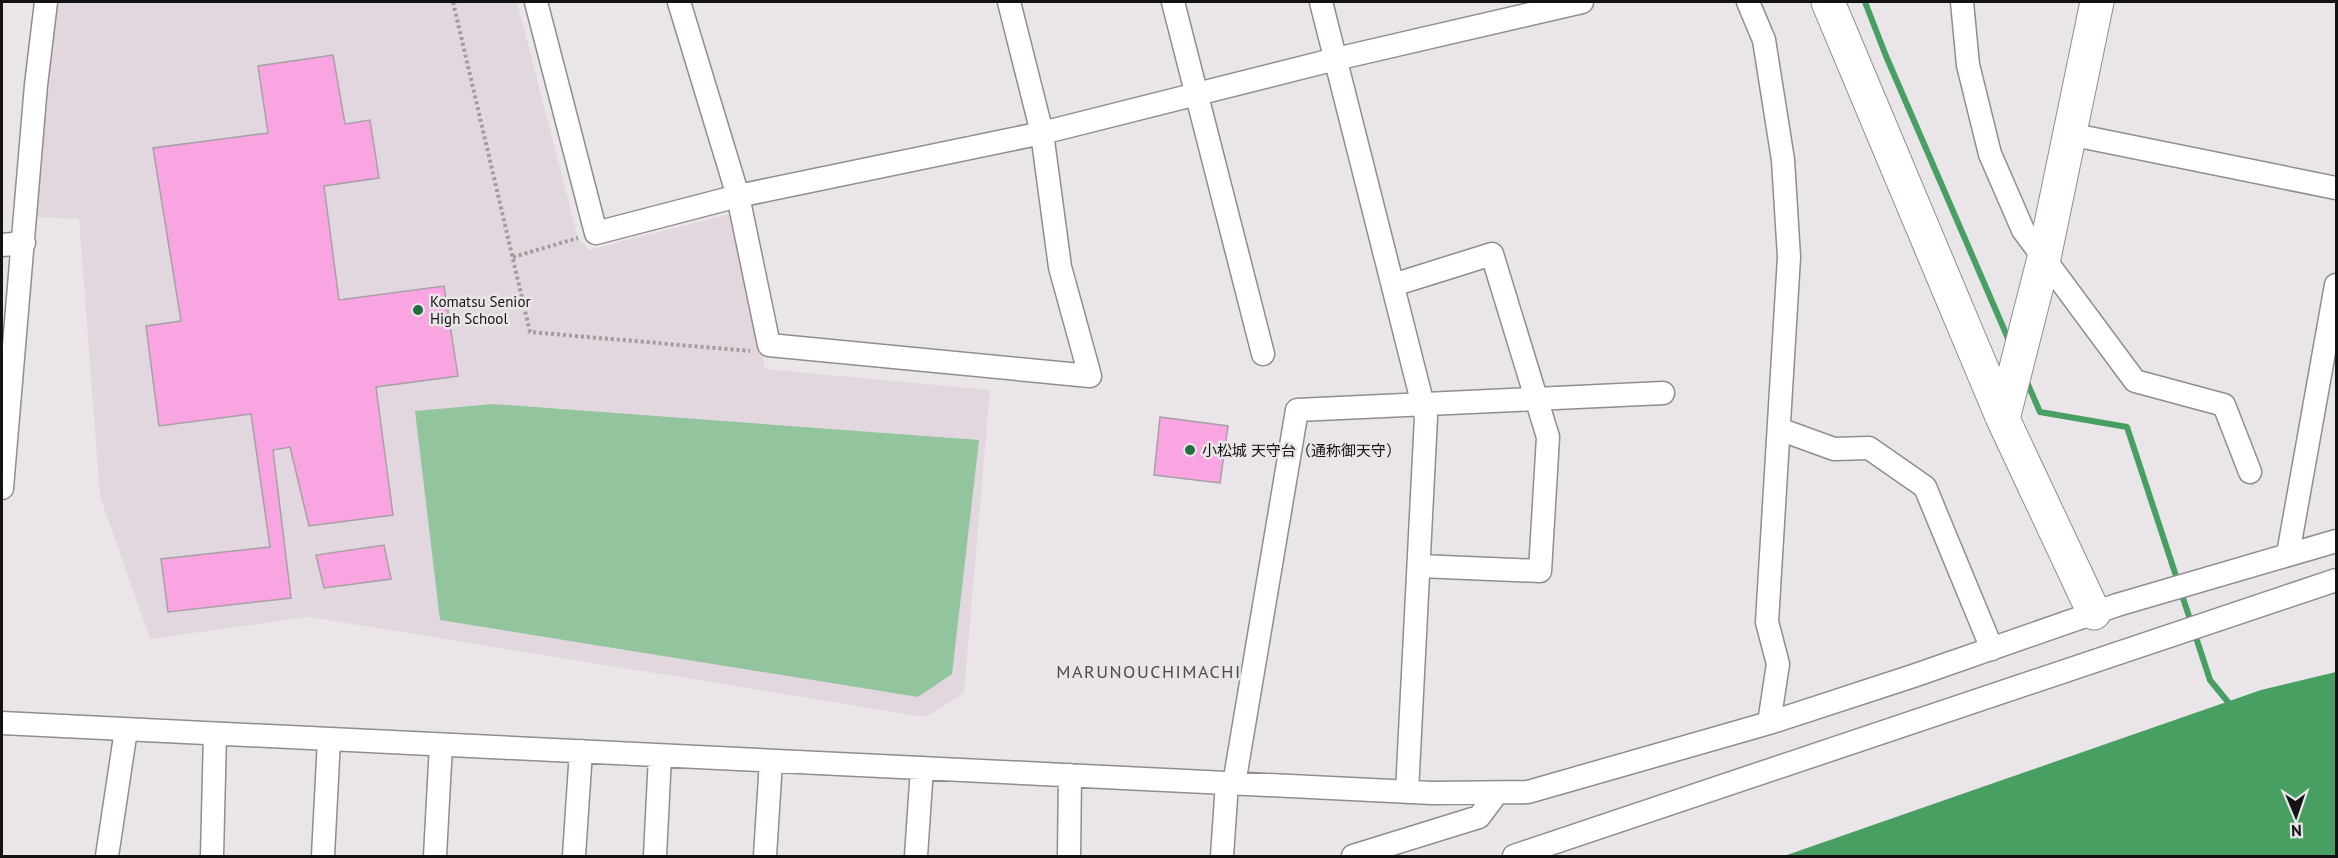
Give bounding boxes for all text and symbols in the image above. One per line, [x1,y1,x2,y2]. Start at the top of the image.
place label: Komatsu Senior High School [430,292,531,328]
marker: Komatsu Senior High School [411,303,425,317]
place label: 小松城 天守台（通称御天守） [1202,441,1401,460]
marker: 小松城 天守台（通称御天守） [1183,443,1197,457]
district label: MARUNOUCHIMACHI [1056,660,1242,683]
north arrow [2266,786,2326,846]
text: N [2291,821,2302,841]

